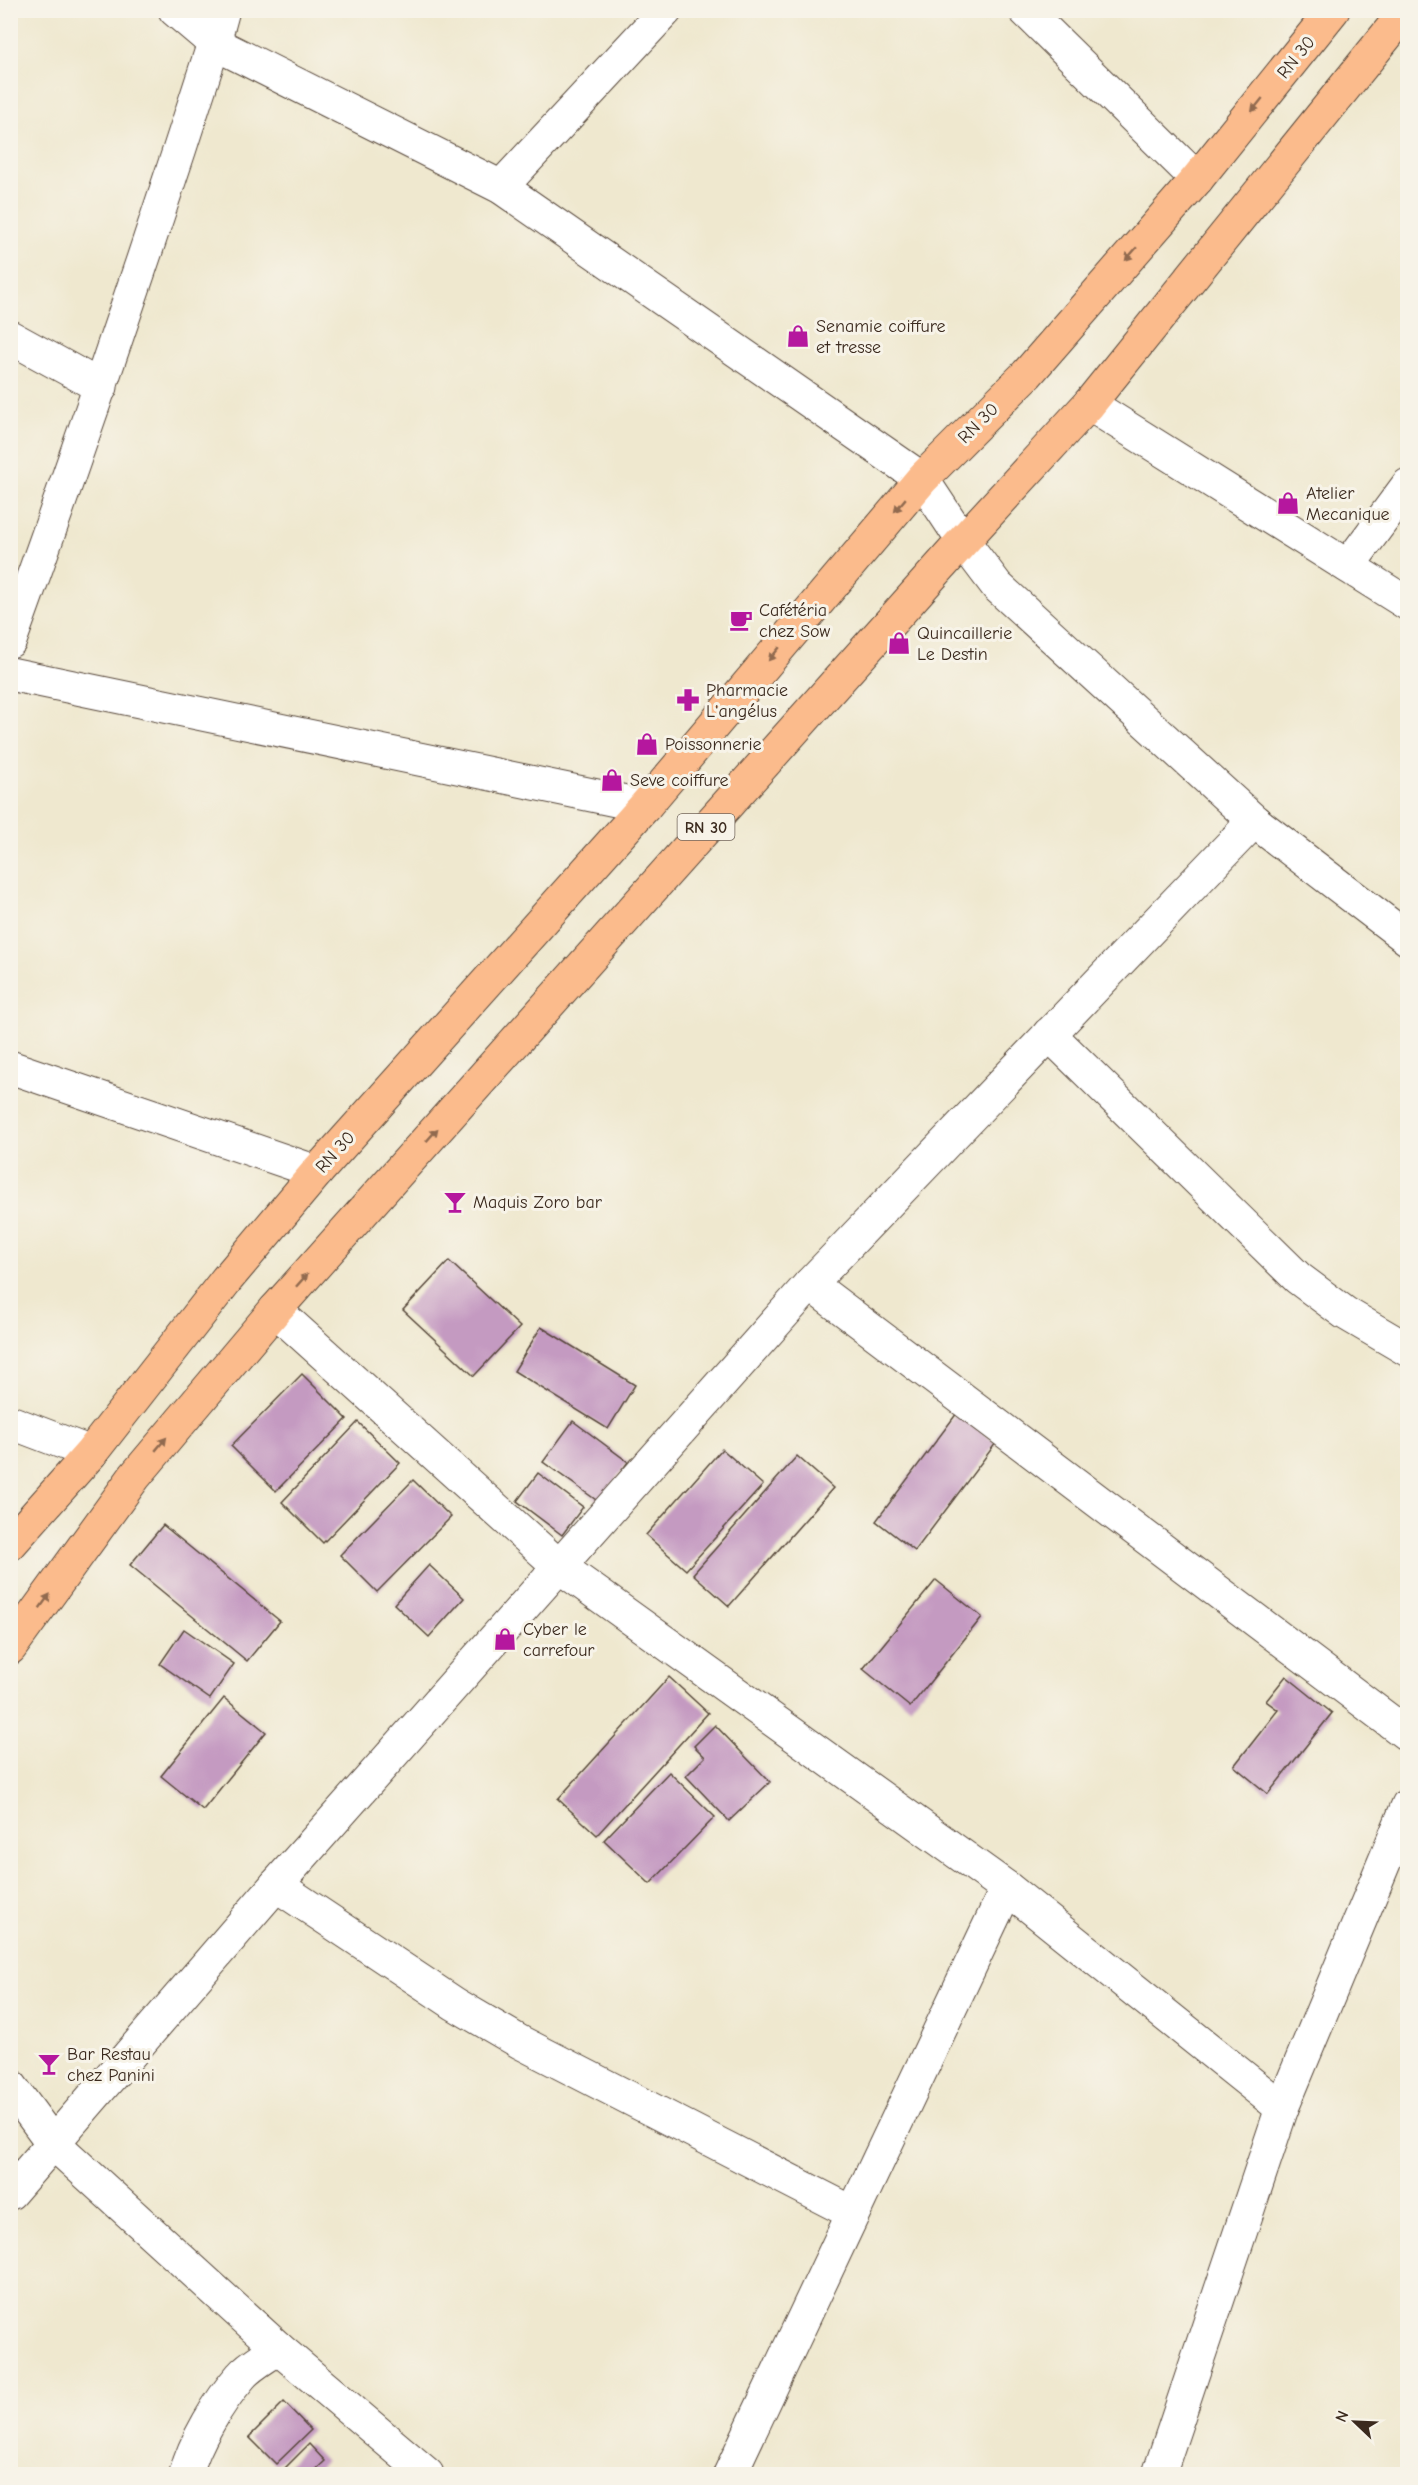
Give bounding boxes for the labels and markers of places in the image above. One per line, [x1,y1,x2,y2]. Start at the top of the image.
place label: Senamie coiffure et tresse [816,316,946,358]
shop icon: Senamie coiffure et tresse [785,323,811,349]
place label: Atelier Mecanique [1306,483,1390,525]
shop icon: Atelier Mecanique [1275,490,1301,516]
place label: Cafétéria chez Sow [759,600,830,642]
cafe icon: Cafétéria chez Sow [728,607,754,633]
place label: Quincaillerie Le Destin [917,623,1012,665]
shop icon: Quincaillerie Le Destin [886,630,912,656]
place label: Pharmacie L'angélus [706,680,788,722]
pharmacy icon: Pharmacie L'angélus [675,687,701,713]
shop icon: Poissonnerie [634,731,660,757]
place label: Poissonnerie [665,734,762,755]
shop icon: Seve coiffure [599,767,625,793]
place label: Seve coiffure [630,770,729,791]
bar icon: Maquis Zoro bar [442,1189,468,1215]
place label: Maquis Zoro bar [473,1192,603,1213]
place label: Cyber le carrefour [523,1619,595,1661]
shop icon: Cyber le carrefour [492,1626,518,1652]
place label: Bar Restau chez Panini [67,2044,155,2086]
bar icon: Bar Restau chez Panini [36,2051,62,2077]

